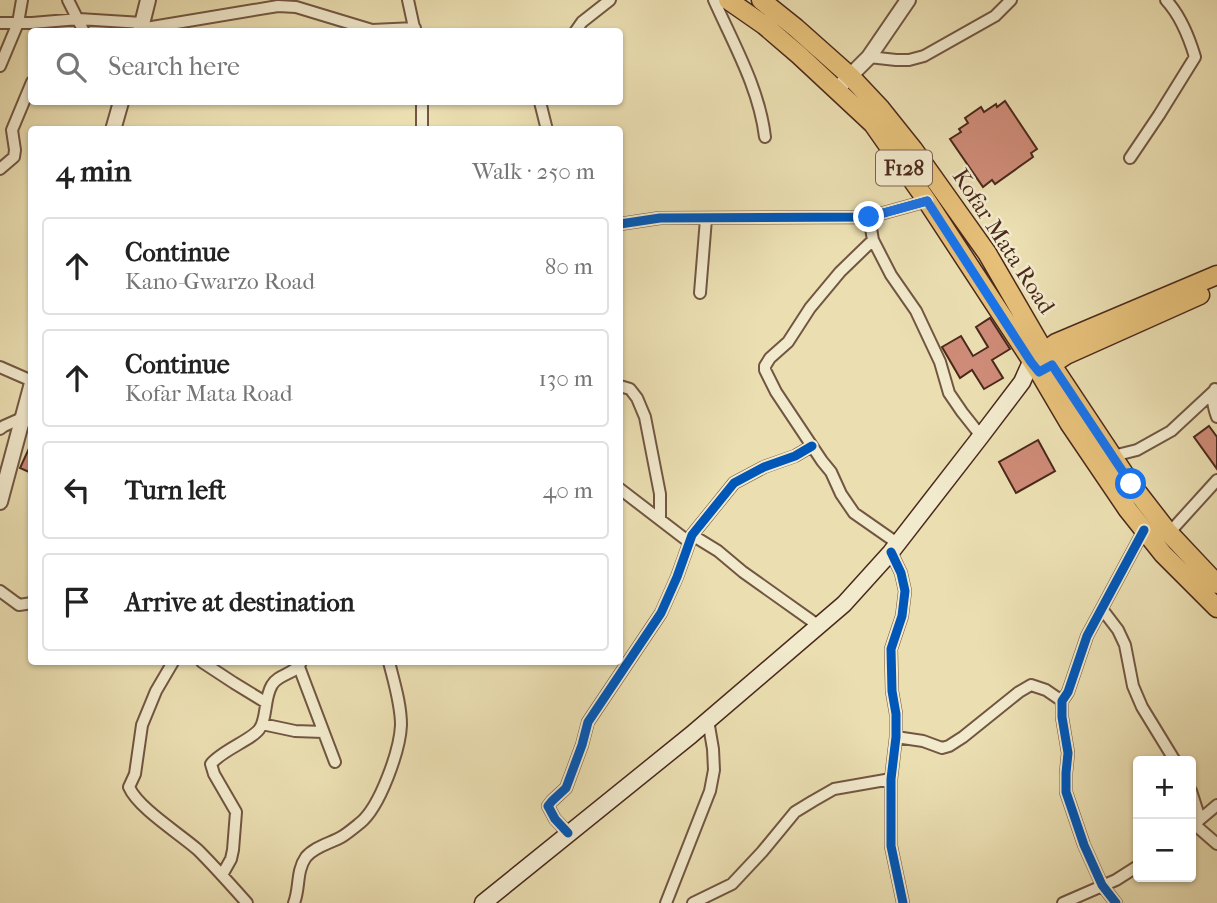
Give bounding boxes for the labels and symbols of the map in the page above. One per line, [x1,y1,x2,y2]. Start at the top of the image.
road number: F128 [876,150,932,186]
street label: Kofar Mata Road [947,164,1061,319]
route end [853,201,884,232]
route start [1115,468,1146,499]

